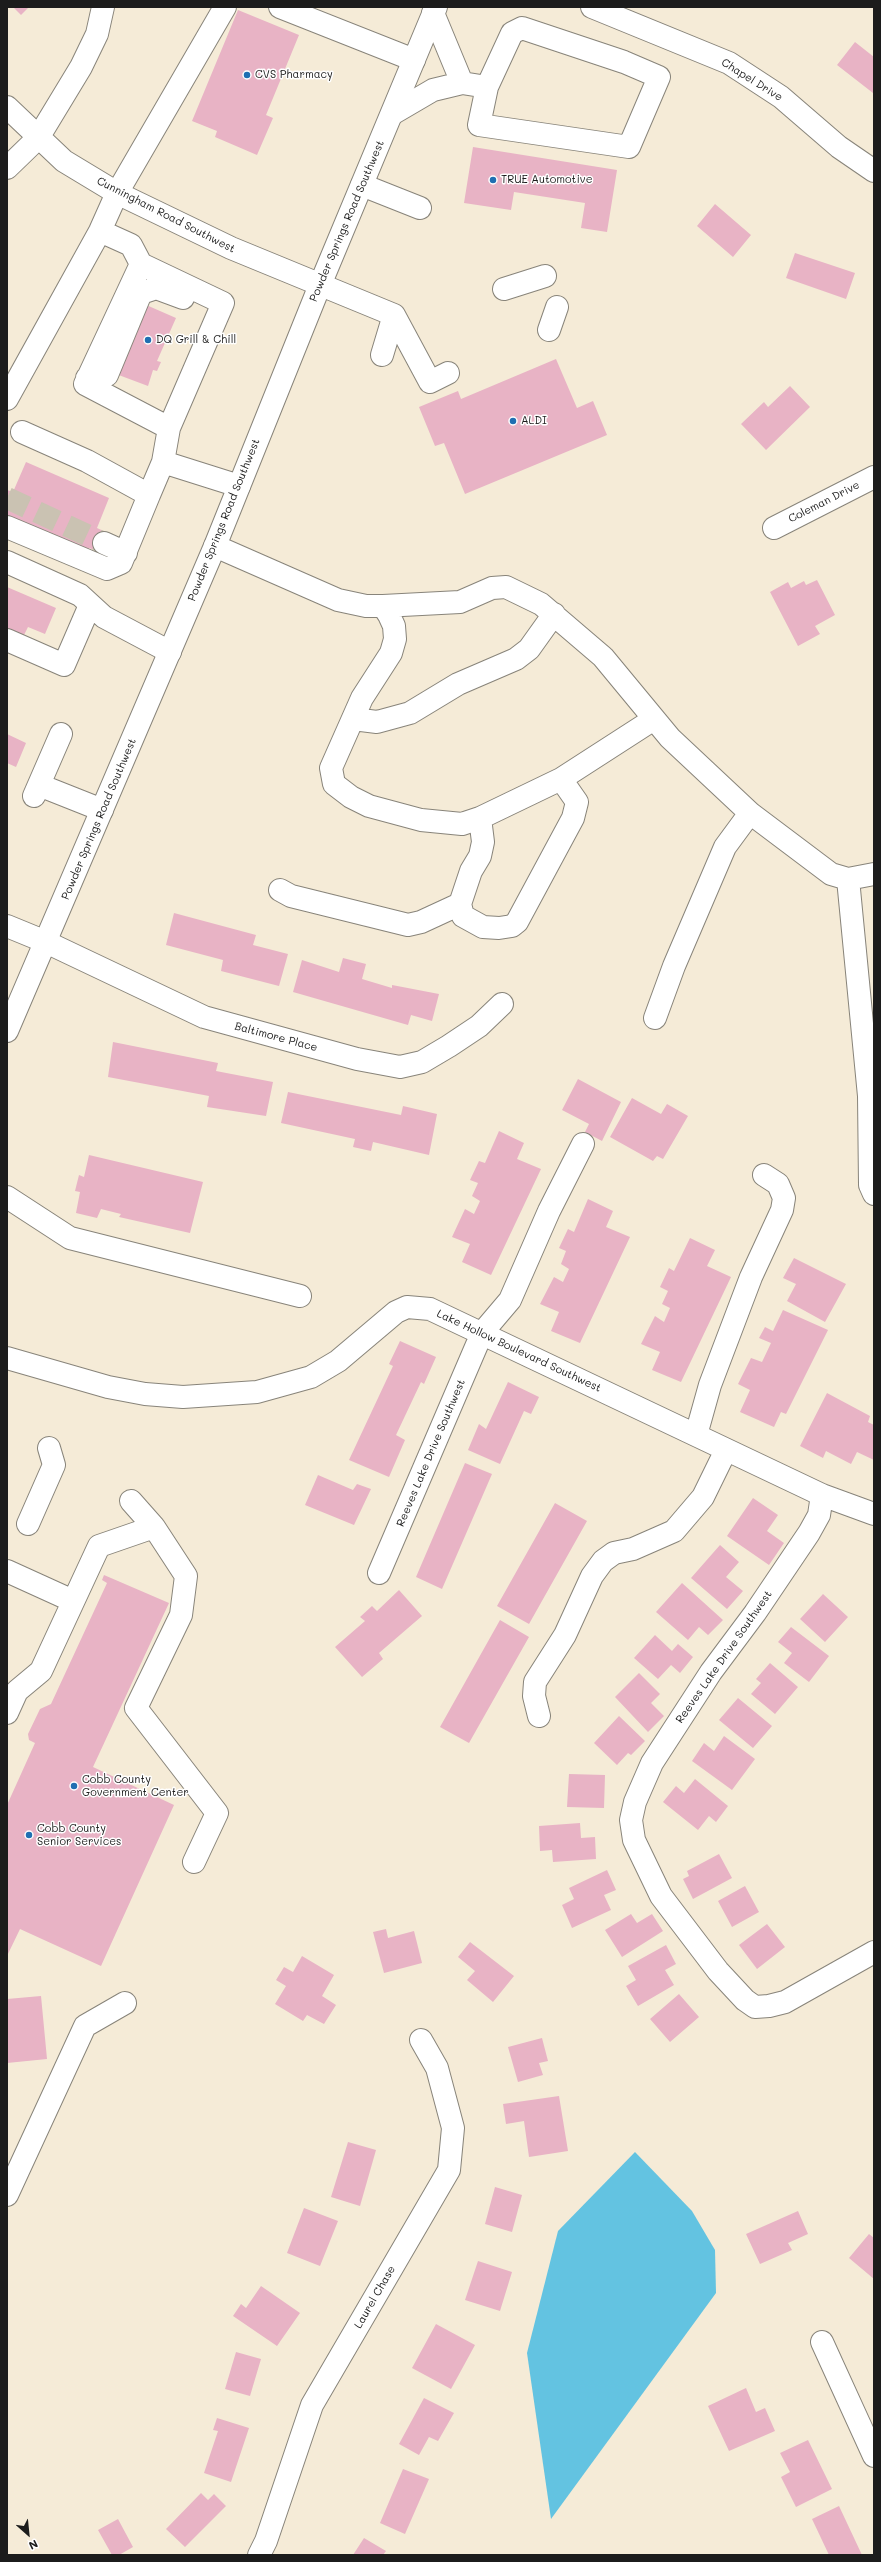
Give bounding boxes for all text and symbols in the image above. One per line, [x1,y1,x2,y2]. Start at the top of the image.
street label: Chapel Drive [719,56,785,104]
place label: CVS Pharmacy [255,68,333,82]
marker: CVS Pharmacy [242,70,252,80]
street label: Powder Springs Road Southwest [307,138,387,304]
place label: TRUE Automotive [501,173,592,187]
street label: Cunningham Road Southwest [95,174,237,256]
marker: TRUE Automotive [488,175,498,185]
place label: DQ Grill & Chill [156,333,236,347]
marker: DQ Grill & Chill [143,335,153,345]
place label: ALDI [521,414,547,428]
marker: ALDI [508,416,518,426]
street label: Powder Springs Road Southwest [185,437,263,603]
street label: Coleman Drive [786,478,862,526]
street label: Powder Springs Road Southwest [59,736,139,902]
street label: Baltimore Place [233,1020,319,1054]
street label: Lake Hollow Boulevard Southwest [435,1307,603,1395]
street label: Reeves Lake Drive Southwest [394,1377,468,1529]
street label: Reeves Lake Drive Southwest [673,1588,775,1726]
place label: Cobb County Government Center [82,1773,189,1799]
marker: Cobb County Government Center [69,1781,79,1791]
place label: Cobb County Senior Services [37,1822,121,1848]
marker: Cobb County Senior Services [24,1830,34,1840]
street label: Laurel Chase [352,2263,398,2331]
north arrow [8,2514,48,2554]
text: N [27,2537,41,2554]

